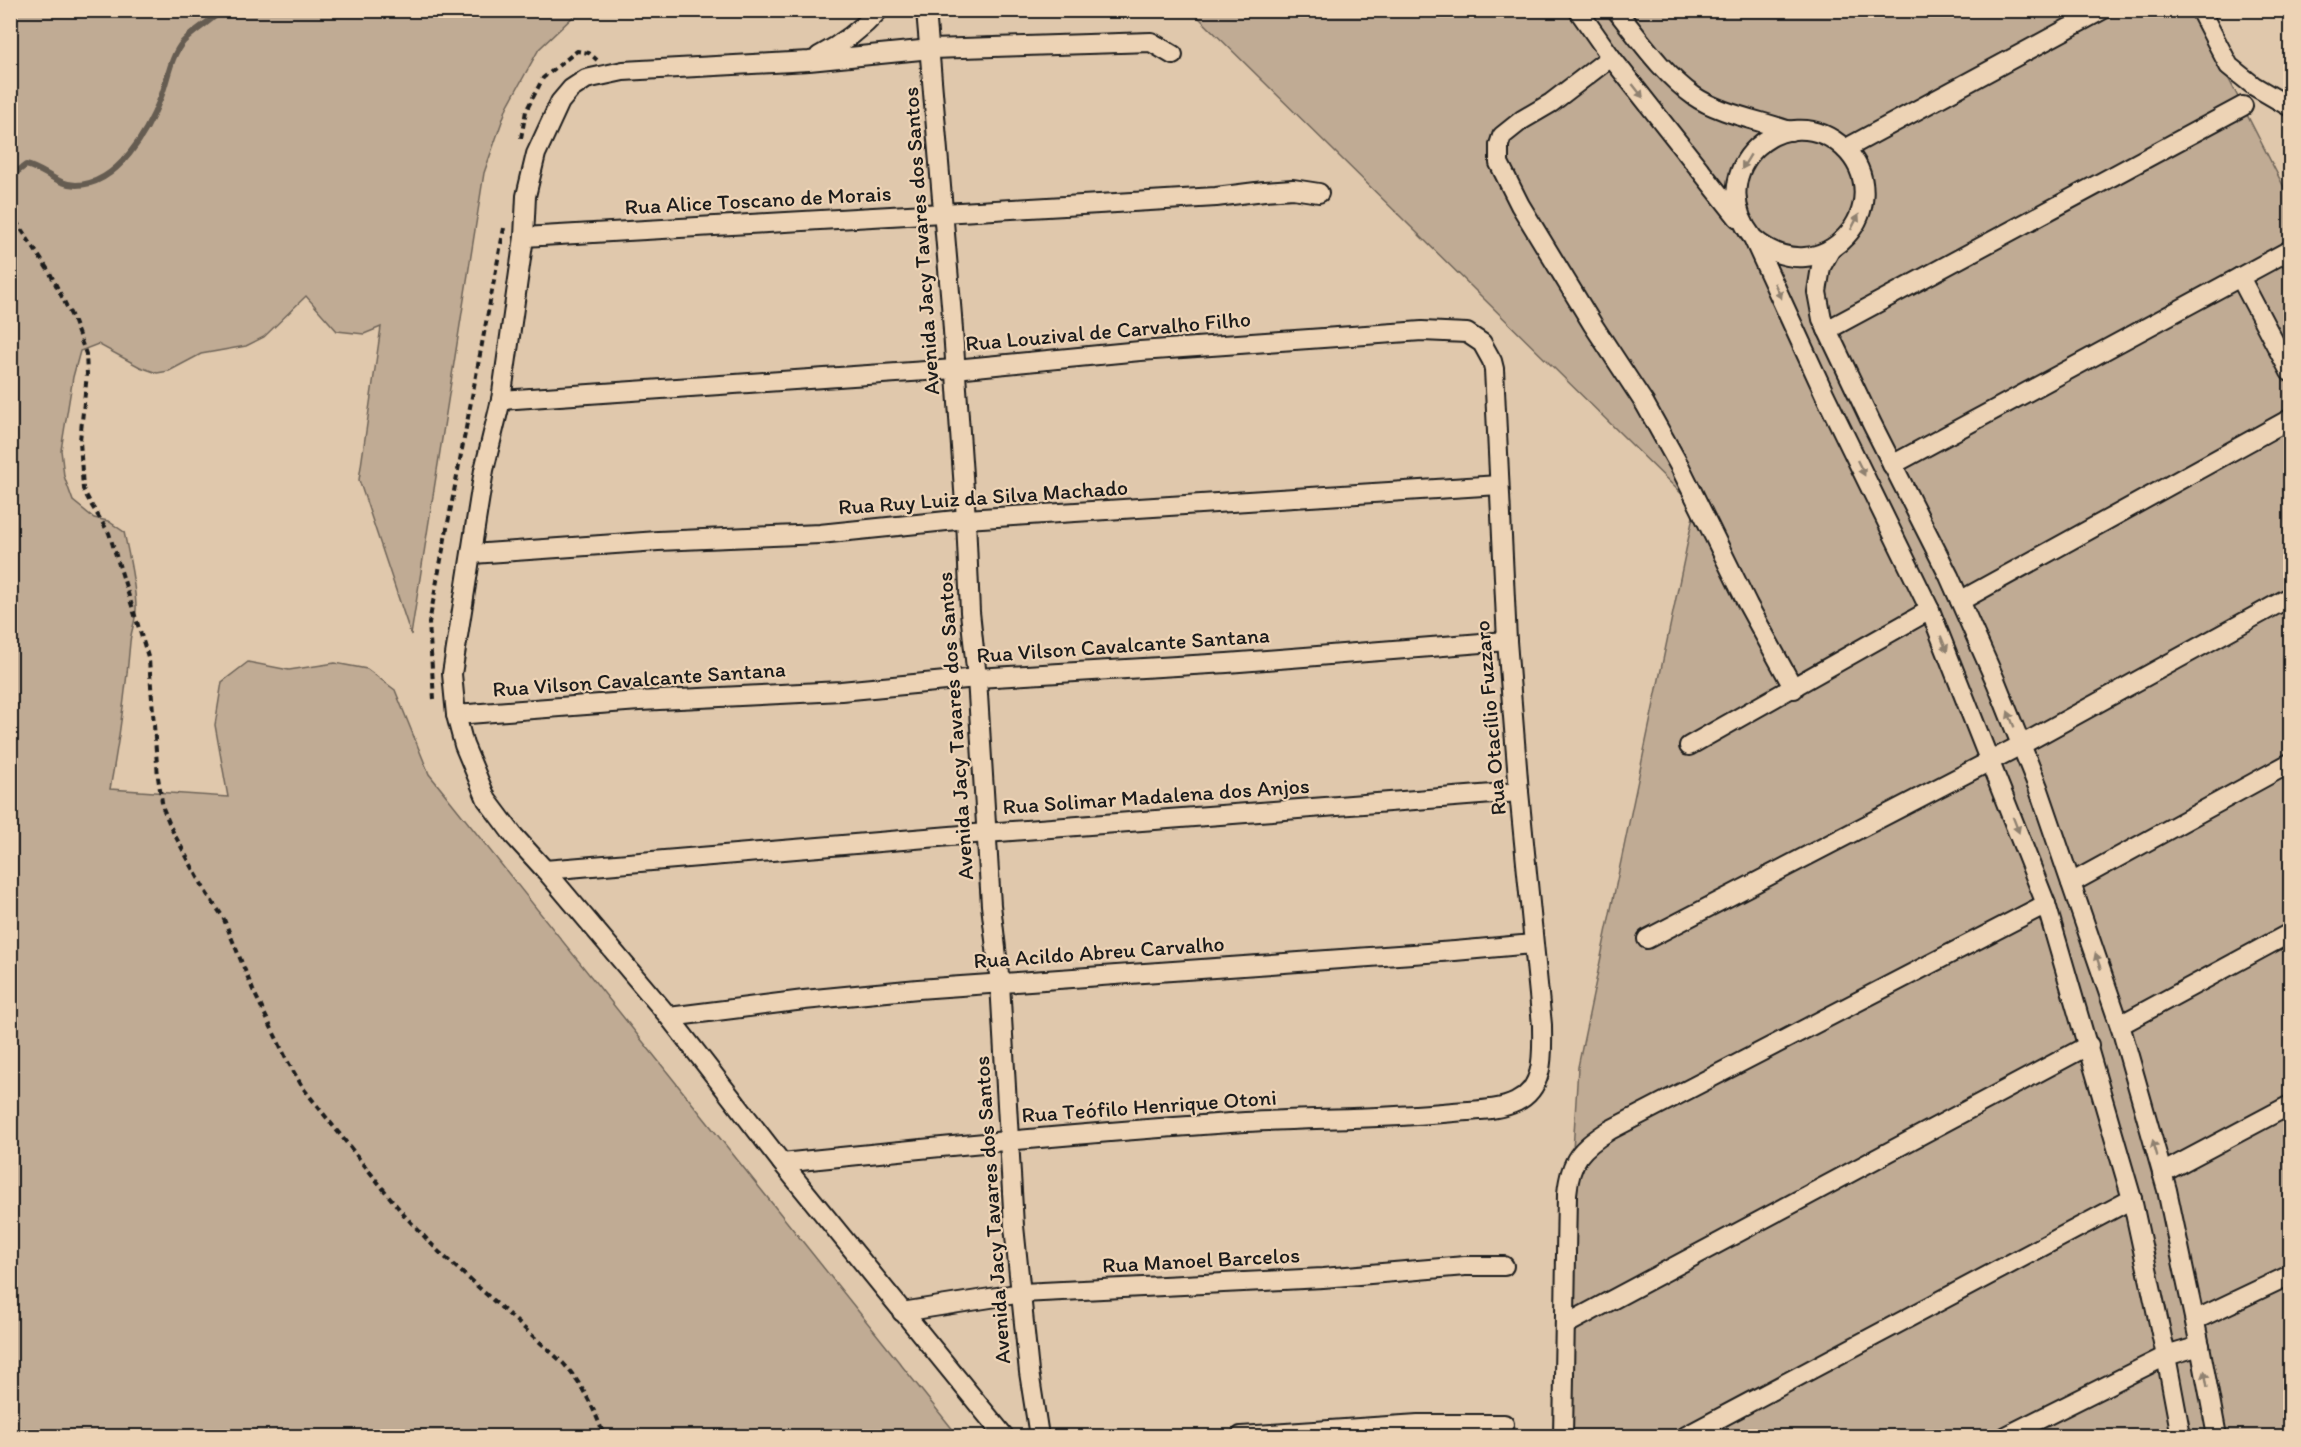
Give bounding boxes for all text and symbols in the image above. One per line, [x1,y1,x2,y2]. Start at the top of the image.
one-way arrow [1632,83,1645,99]
street label: Avenida Jacy Tavares dos Santos [897,86,945,396]
one-way arrow [1741,154,1751,171]
street label: Rua Alice Toscano de Morais [624,180,892,220]
one-way arrow [1850,214,1860,231]
one-way arrow [1773,283,1782,300]
street label: Rua Louzival de Carvalho Filho [964,305,1252,357]
one-way arrow [1856,459,1865,476]
street label: Rua Ruy Luiz da Silva Machado [837,473,1129,521]
street label: Avenida Jacy Tavares dos Santos [931,571,979,881]
street label: Rua Otacílio Fuzzaro [1468,619,1512,817]
street label: Rua Vilson Cavalcante Santana [976,621,1271,669]
one-way arrow [1939,636,1949,654]
street label: Rua Vilson Cavalcante Santana [492,655,787,703]
one-way arrow [2005,709,2015,727]
street label: Rua Solimar Madalena dos Anjos [1002,772,1310,820]
one-way arrow [2011,817,2021,835]
street label: Rua Acildo Abreu Carvalho [973,930,1225,974]
one-way arrow [2092,952,2102,970]
street label: Avenida Jacy Tavares dos Santos [968,1055,1016,1365]
street label: Rua Teófilo Henrique Otoni [1020,1084,1278,1128]
one-way arrow [2150,1139,2159,1157]
street label: Rua Manoel Barcelos [1101,1241,1301,1279]
one-way arrow [2202,1369,2211,1388]

